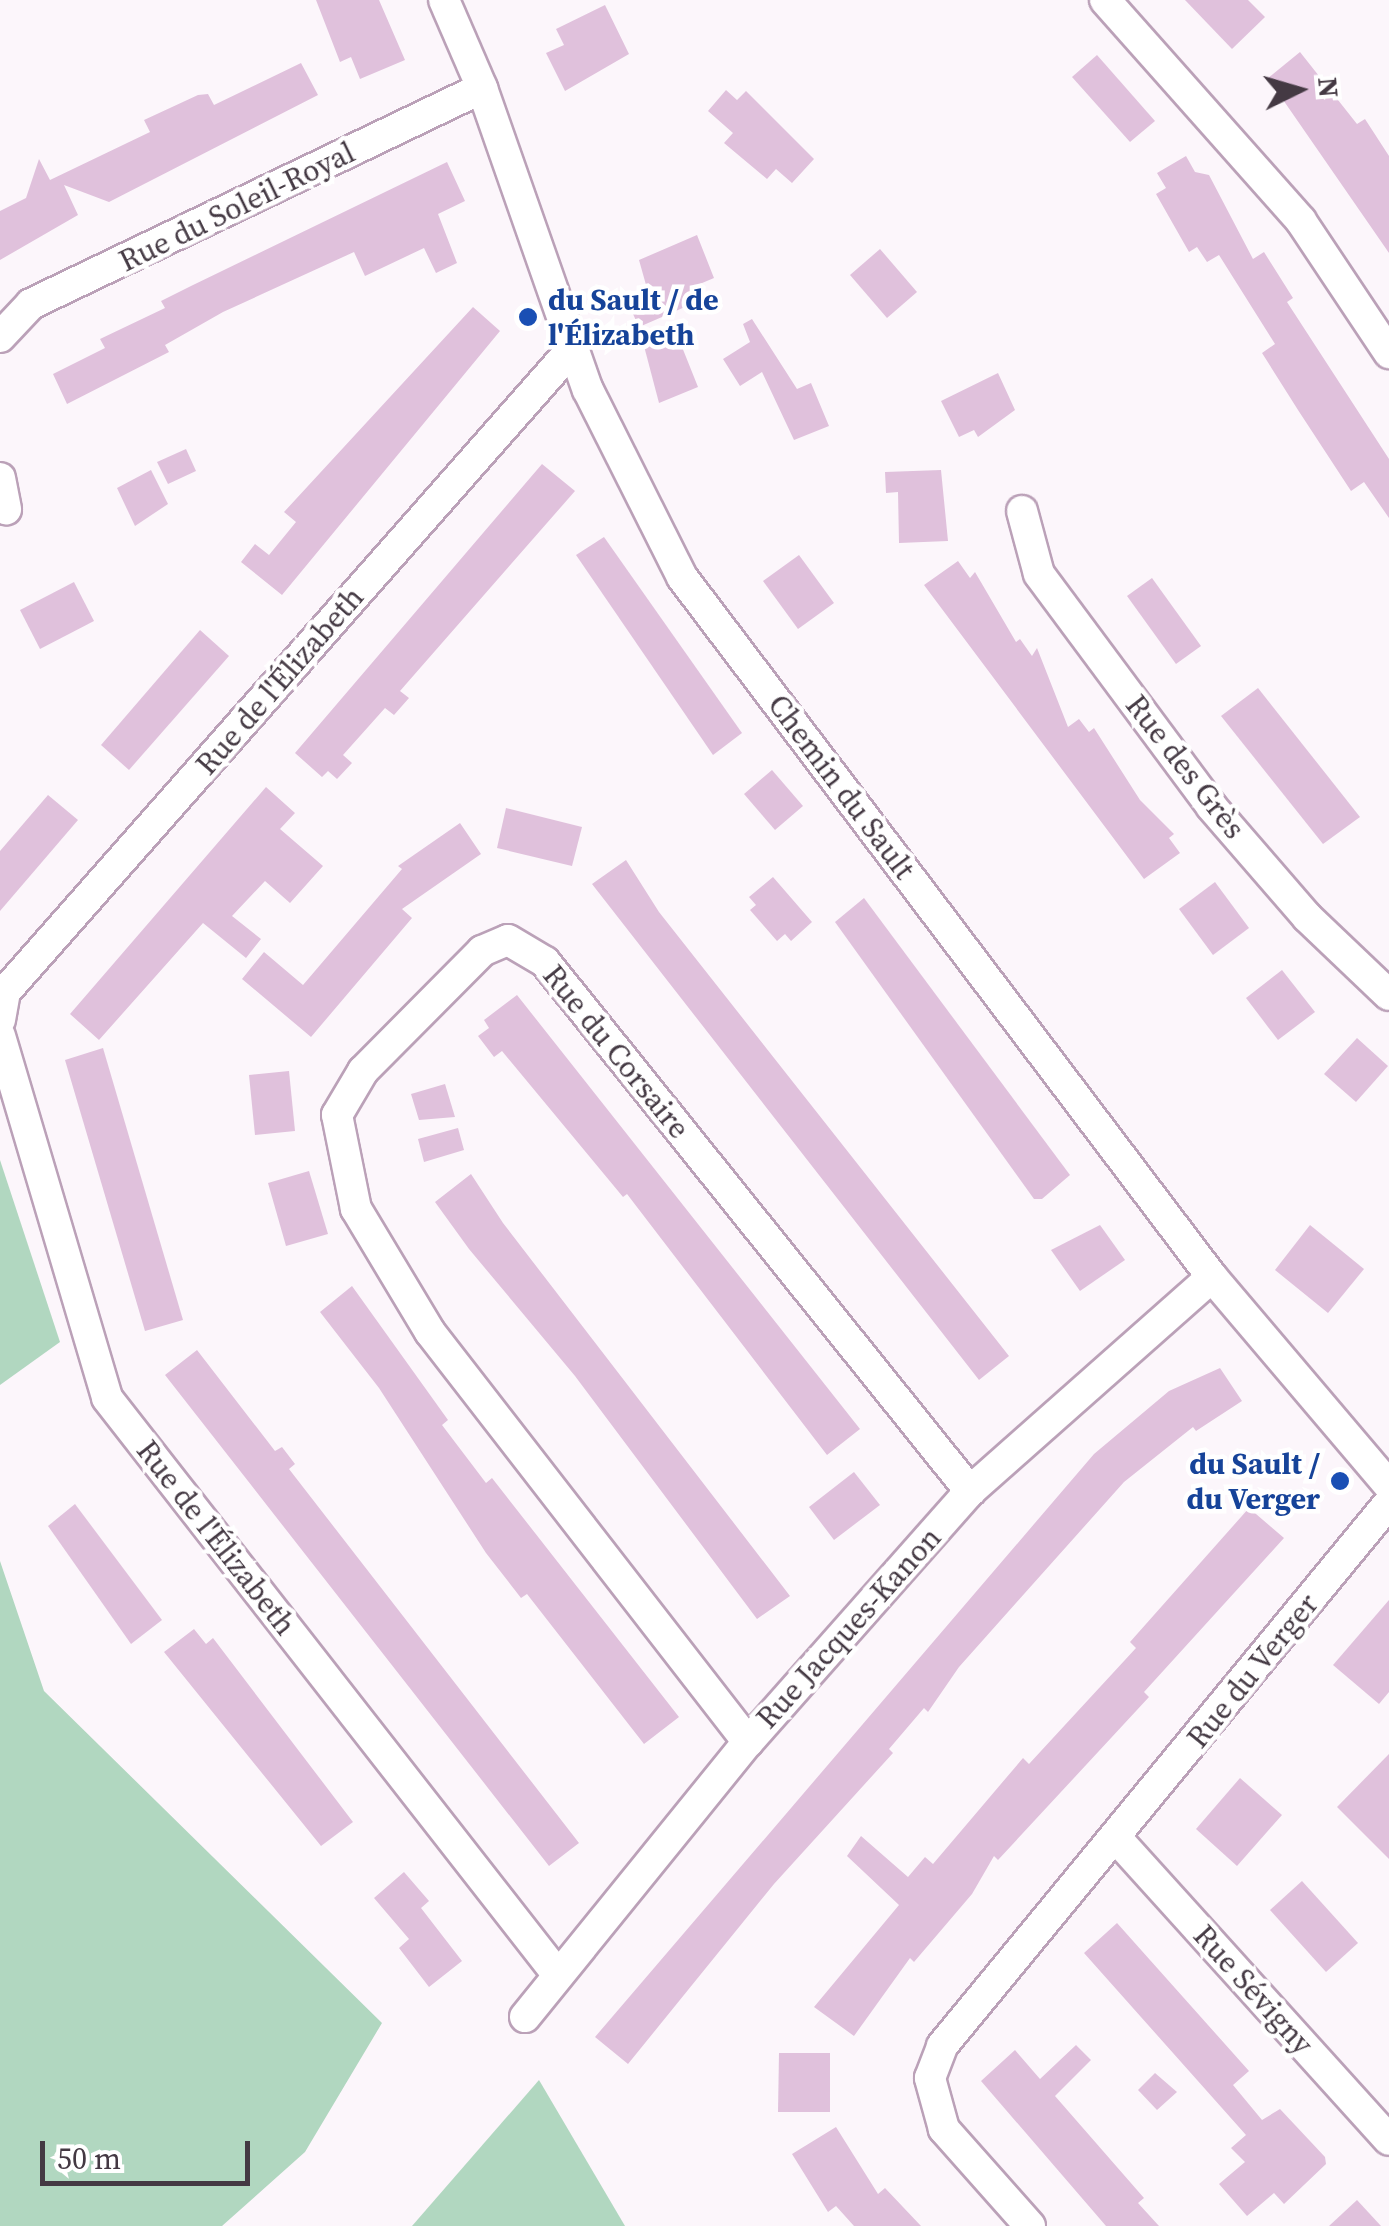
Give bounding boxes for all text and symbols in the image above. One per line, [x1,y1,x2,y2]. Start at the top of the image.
north arrow [1249,40,1349,140]
text: N [1309,76,1349,99]
street label: Rue du Soleil-Royal [113,134,361,280]
place label: du Sault / de l'Élizabeth [548,282,719,352]
marker: du Sault / de l'Élizabeth [517,306,539,328]
street label: Rue de l'Élizabeth [189,580,371,782]
street label: Chemin du Sault [760,688,922,886]
street label: Rue des Grès [1118,688,1252,846]
street label: Rue du Corsaire [535,958,697,1146]
street label: Rue de l'Élizabeth [129,1433,303,1643]
place label: du Sault / du Verger [1186,1446,1320,1516]
marker: du Sault / du Verger [1329,1470,1351,1492]
street label: Rue Jacques-Kanon [749,1520,949,1736]
street label: Rue du Verger [1180,1586,1326,1756]
street label: Rue Sévigny [1186,1918,1320,2062]
scale bar [45,2121,255,2183]
text: 50 m [57,2138,121,2179]

